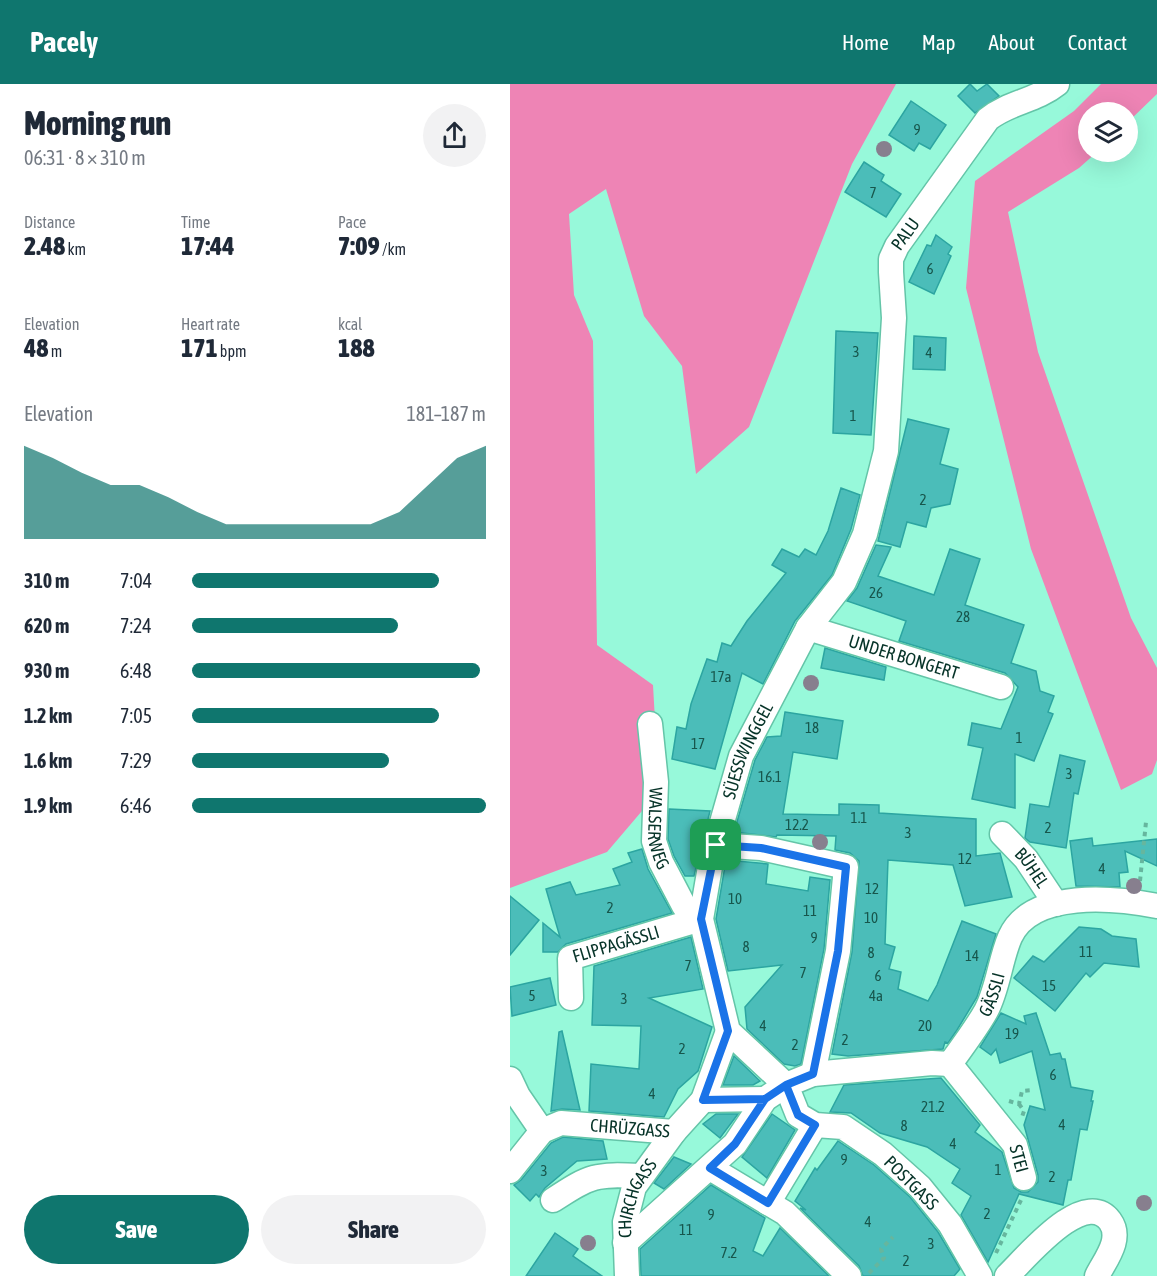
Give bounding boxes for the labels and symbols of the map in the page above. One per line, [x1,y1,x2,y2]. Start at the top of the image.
house number: 9 [913,121,921,138]
house number: 7 [869,184,877,201]
street label: PALU [887,214,924,254]
house number: 6 [926,260,934,277]
house number: 3 [852,343,860,360]
house number: 4 [925,344,933,361]
house number: 1 [849,407,857,424]
house number: 2 [919,491,927,508]
house number: 26 [869,584,883,601]
house number: 28 [956,608,970,625]
street label: UNDER BONGERT [846,630,962,684]
house number: 17a [710,668,732,685]
street label: SÜESSWINGGEL [718,699,777,801]
house number: 18 [805,719,819,736]
house number: 1 [1015,729,1023,746]
house number: 17 [691,735,705,752]
house number: 3 [1065,765,1073,782]
house number: 16.1 [758,768,782,785]
street label: WALSERWEG [644,787,674,873]
house number: 1.1 [851,809,867,826]
house number: 12.2 [785,816,809,833]
pin [690,819,741,870]
house number: 2 [1044,819,1052,836]
house number: 3 [904,824,912,841]
street label: BÜHEL [1011,843,1053,892]
house number: 12 [958,850,972,867]
house number: 4 [1098,860,1106,877]
house number: 12 [865,880,879,897]
house number: 10 [728,890,742,907]
house number: 2 [606,899,614,916]
house number: 11 [803,902,817,919]
house number: 10 [864,909,878,926]
street label: FLIPPAGÄSSLI [570,921,662,967]
house number: 9 [810,929,818,946]
house number: 8 [742,938,750,955]
house number: 11 [1079,943,1093,960]
house number: 8 [867,944,875,961]
house number: 14 [965,947,979,964]
house number: 7 [684,957,692,974]
house number: 7 [799,964,807,981]
house number: 6 [874,967,882,984]
street label: GÄSSLI [974,970,1009,1020]
house number: 15 [1042,977,1056,994]
house number: 5 [528,987,536,1004]
house number: 4a [869,987,883,1004]
house number: 3 [620,990,628,1007]
house number: 4 [759,1017,767,1034]
house number: 20 [918,1017,932,1034]
house number: 19 [1005,1025,1019,1042]
house number: 2 [841,1031,849,1048]
house number: 2 [791,1036,799,1053]
house number: 2 [678,1040,686,1057]
house number: 6 [1049,1066,1057,1083]
house number: 4 [648,1085,656,1102]
house number: 21.2 [921,1098,945,1115]
street label: CHRÜZGASS [589,1114,671,1142]
house number: 4 [1058,1116,1066,1133]
house number: 8 [900,1117,908,1134]
house number: 4 [949,1135,957,1152]
street label: STEI [1005,1142,1033,1175]
house number: 9 [840,1151,848,1168]
street label: POSTGASS [880,1151,943,1214]
street label: CHIRCHGASS [614,1154,661,1238]
house number: 1 [994,1161,1002,1178]
house number: 3 [540,1162,548,1179]
house number: 2 [1048,1168,1056,1185]
house number: 2 [983,1205,991,1222]
house number: 9 [707,1206,715,1223]
house number: 4 [864,1213,872,1230]
house number: 11 [679,1221,693,1238]
house number: 3 [927,1235,935,1252]
house number: 7.2 [721,1244,737,1261]
house number: 2 [902,1252,910,1269]

